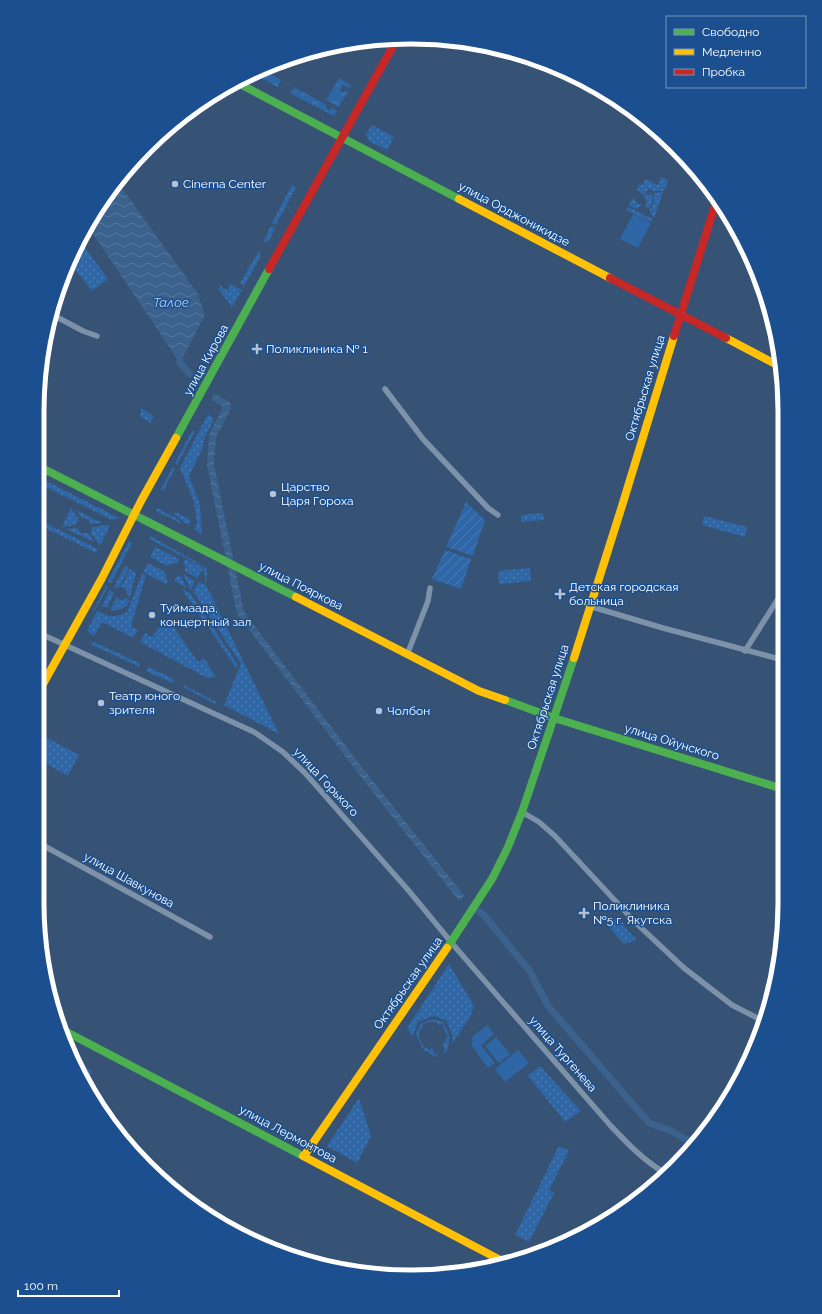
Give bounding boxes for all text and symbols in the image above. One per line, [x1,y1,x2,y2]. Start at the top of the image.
legend [666,16,806,88]
text: Свободно [702,25,759,39]
text: Медленно [702,45,761,59]
text: Пробка [702,65,745,79]
place label: Cinema Center [183,177,267,191]
marker: Cinema Center [170,179,180,189]
street label: улица Орджоникидзе [456,179,572,249]
water label: Талое [153,295,189,310]
street label: улица Кирова [181,322,231,398]
street label: Октябрьская улица [622,333,668,443]
place label: Поликлиника № 1 [266,342,368,356]
marker: Поликлиника № 1 [251,343,263,355]
place label: Царство Царя Гороха [281,480,353,508]
marker: Царство Царя Гороха [268,489,278,499]
street label: улица Пояркова [257,559,345,613]
place label: Детская городская больница [569,580,678,608]
marker: Детская городская больница [554,588,566,600]
place label: Туймаада, концертный зал [160,601,251,629]
marker: Туймаада, концертный зал [147,610,157,620]
street label: Октябрьская улица [524,643,572,751]
place label: Театр юного зрителя [109,689,180,717]
marker: Театр юного зрителя [96,698,106,708]
place label: Чолбон [387,704,430,718]
marker: Чолбон [374,706,384,716]
street label: улица Ойунского [623,721,721,763]
street label: улица Горького [291,745,361,819]
street label: улица Шавкунова [81,849,177,911]
place label: Поликлиника №5 г. Якутска [593,899,672,927]
marker: Поликлиника №5 г. Якутска [578,907,590,919]
street label: Октябрьская улица [371,934,445,1032]
street label: улица Тургенева [526,1013,600,1095]
street label: улица Лермонтова [237,1102,339,1166]
scale bar [18,1272,119,1298]
text: 100 m [24,1279,58,1293]

